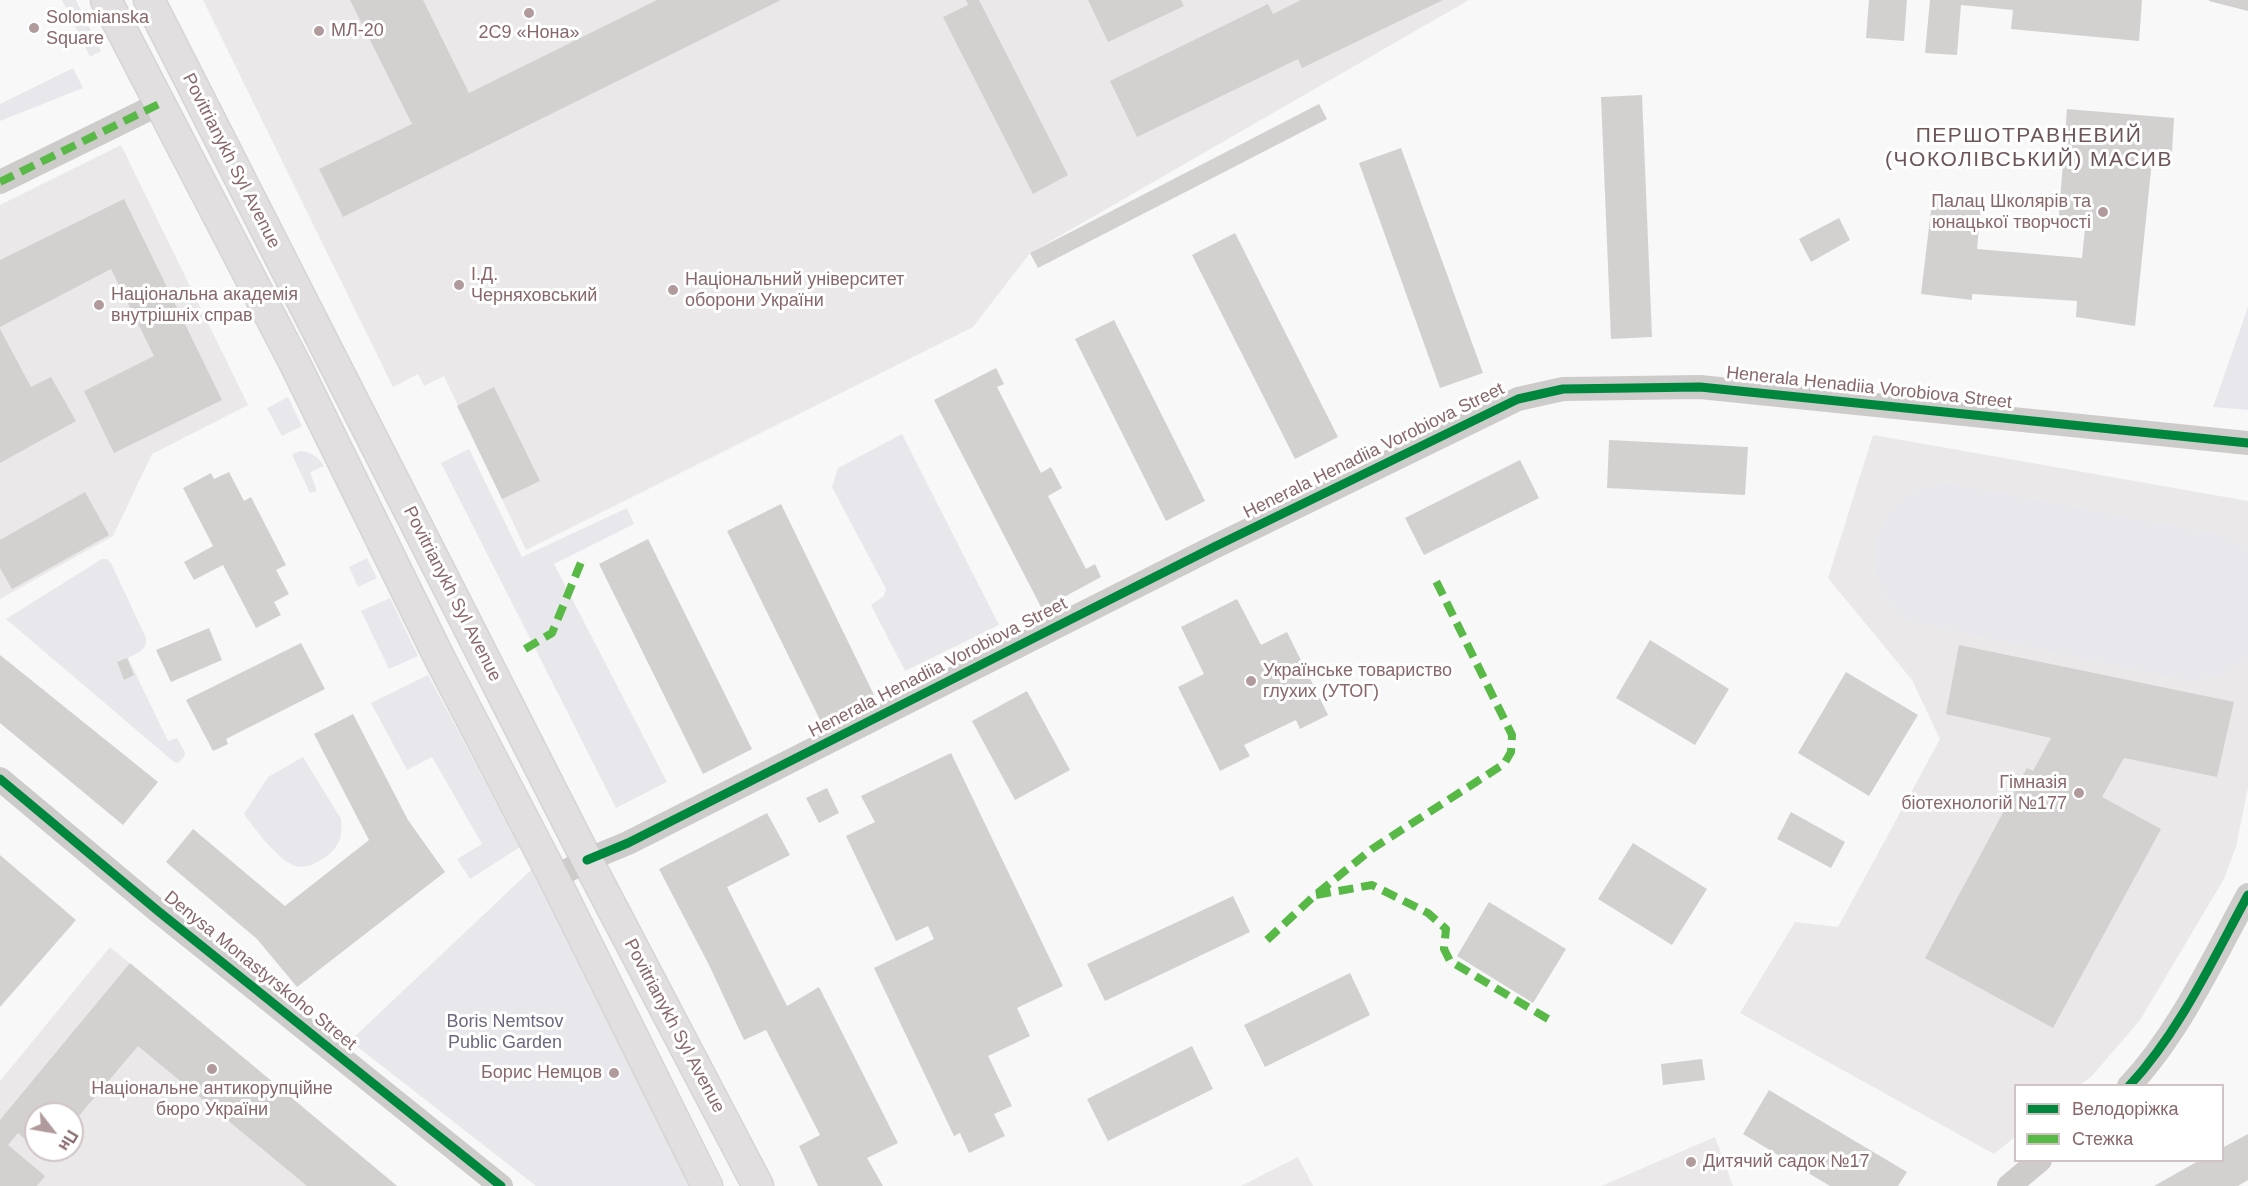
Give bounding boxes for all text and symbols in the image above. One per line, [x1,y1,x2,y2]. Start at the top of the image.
marker: 2С9 «Нона» [522,6,536,20]
place label: Solomianska Square [46,7,149,50]
place label: МЛ-20 [331,20,384,42]
marker: Solomianska Square [27,21,41,35]
place label: 2С9 «Нона» [478,22,580,44]
marker: МЛ-20 [312,24,326,38]
street label: Povitrianykh Syl Avenue [177,70,285,252]
district label: ПЕРШОТРАВНЕВИЙ (ЧОКОЛІВСЬКИЙ) МАСИВ [1885,123,2173,173]
place label: Палац Школярів та юнацької творчості [1931,191,2091,234]
marker: Палац Школярів та юнацької творчості [2096,205,2110,219]
place label: І.Д. Черняховський [471,264,597,306]
place label: Національний університет оборони України [685,269,904,312]
marker: І.Д. Черняховський [452,278,466,292]
marker: Національний університет оборони України [666,283,680,297]
place label: Національна академія внутрішніх справ [111,284,298,326]
marker: Національна академія внутрішніх справ [92,298,106,312]
street label: Henerala Henadiia Vorobiova Street [1725,362,2013,414]
street label: Henerala Henadiia Vorobiova Street [1240,378,1508,524]
street label: Povitrianykh Syl Avenue [398,503,506,685]
street label: Henerala Henadiia Vorobiova Street [805,593,1071,743]
place label: Українське товариство глухих (УТОГ) [1263,660,1452,702]
marker: Українське товариство глухих (УТОГ) [1244,674,1258,688]
place label: Гімназія біотехнологій №177 [1901,772,2067,814]
marker: Гімназія біотехнологій №177 [2072,786,2086,800]
street label: Denysa Monastyrskoho Street [160,887,360,1055]
street label: Povitrianykh Syl Avenue [619,935,729,1117]
park label: Boris Nemtsov Public Garden [446,1011,564,1054]
marker: Національне антикорупційне бюро України [205,1062,219,1076]
place label: Борис Немцов [481,1062,602,1084]
marker: Борис Немцов [607,1066,621,1080]
place label: Національне антикорупційне бюро України [91,1078,333,1120]
legend [2014,1084,2224,1162]
text: Велодоріжка [2072,1099,2179,1119]
north arrow [24,1102,84,1162]
text: Пн [55,1127,81,1154]
text: Стежка [2072,1129,2133,1149]
place label: Дитячий садок №17 [1703,1151,1869,1173]
marker: Дитячий садок №17 [1684,1155,1698,1169]

